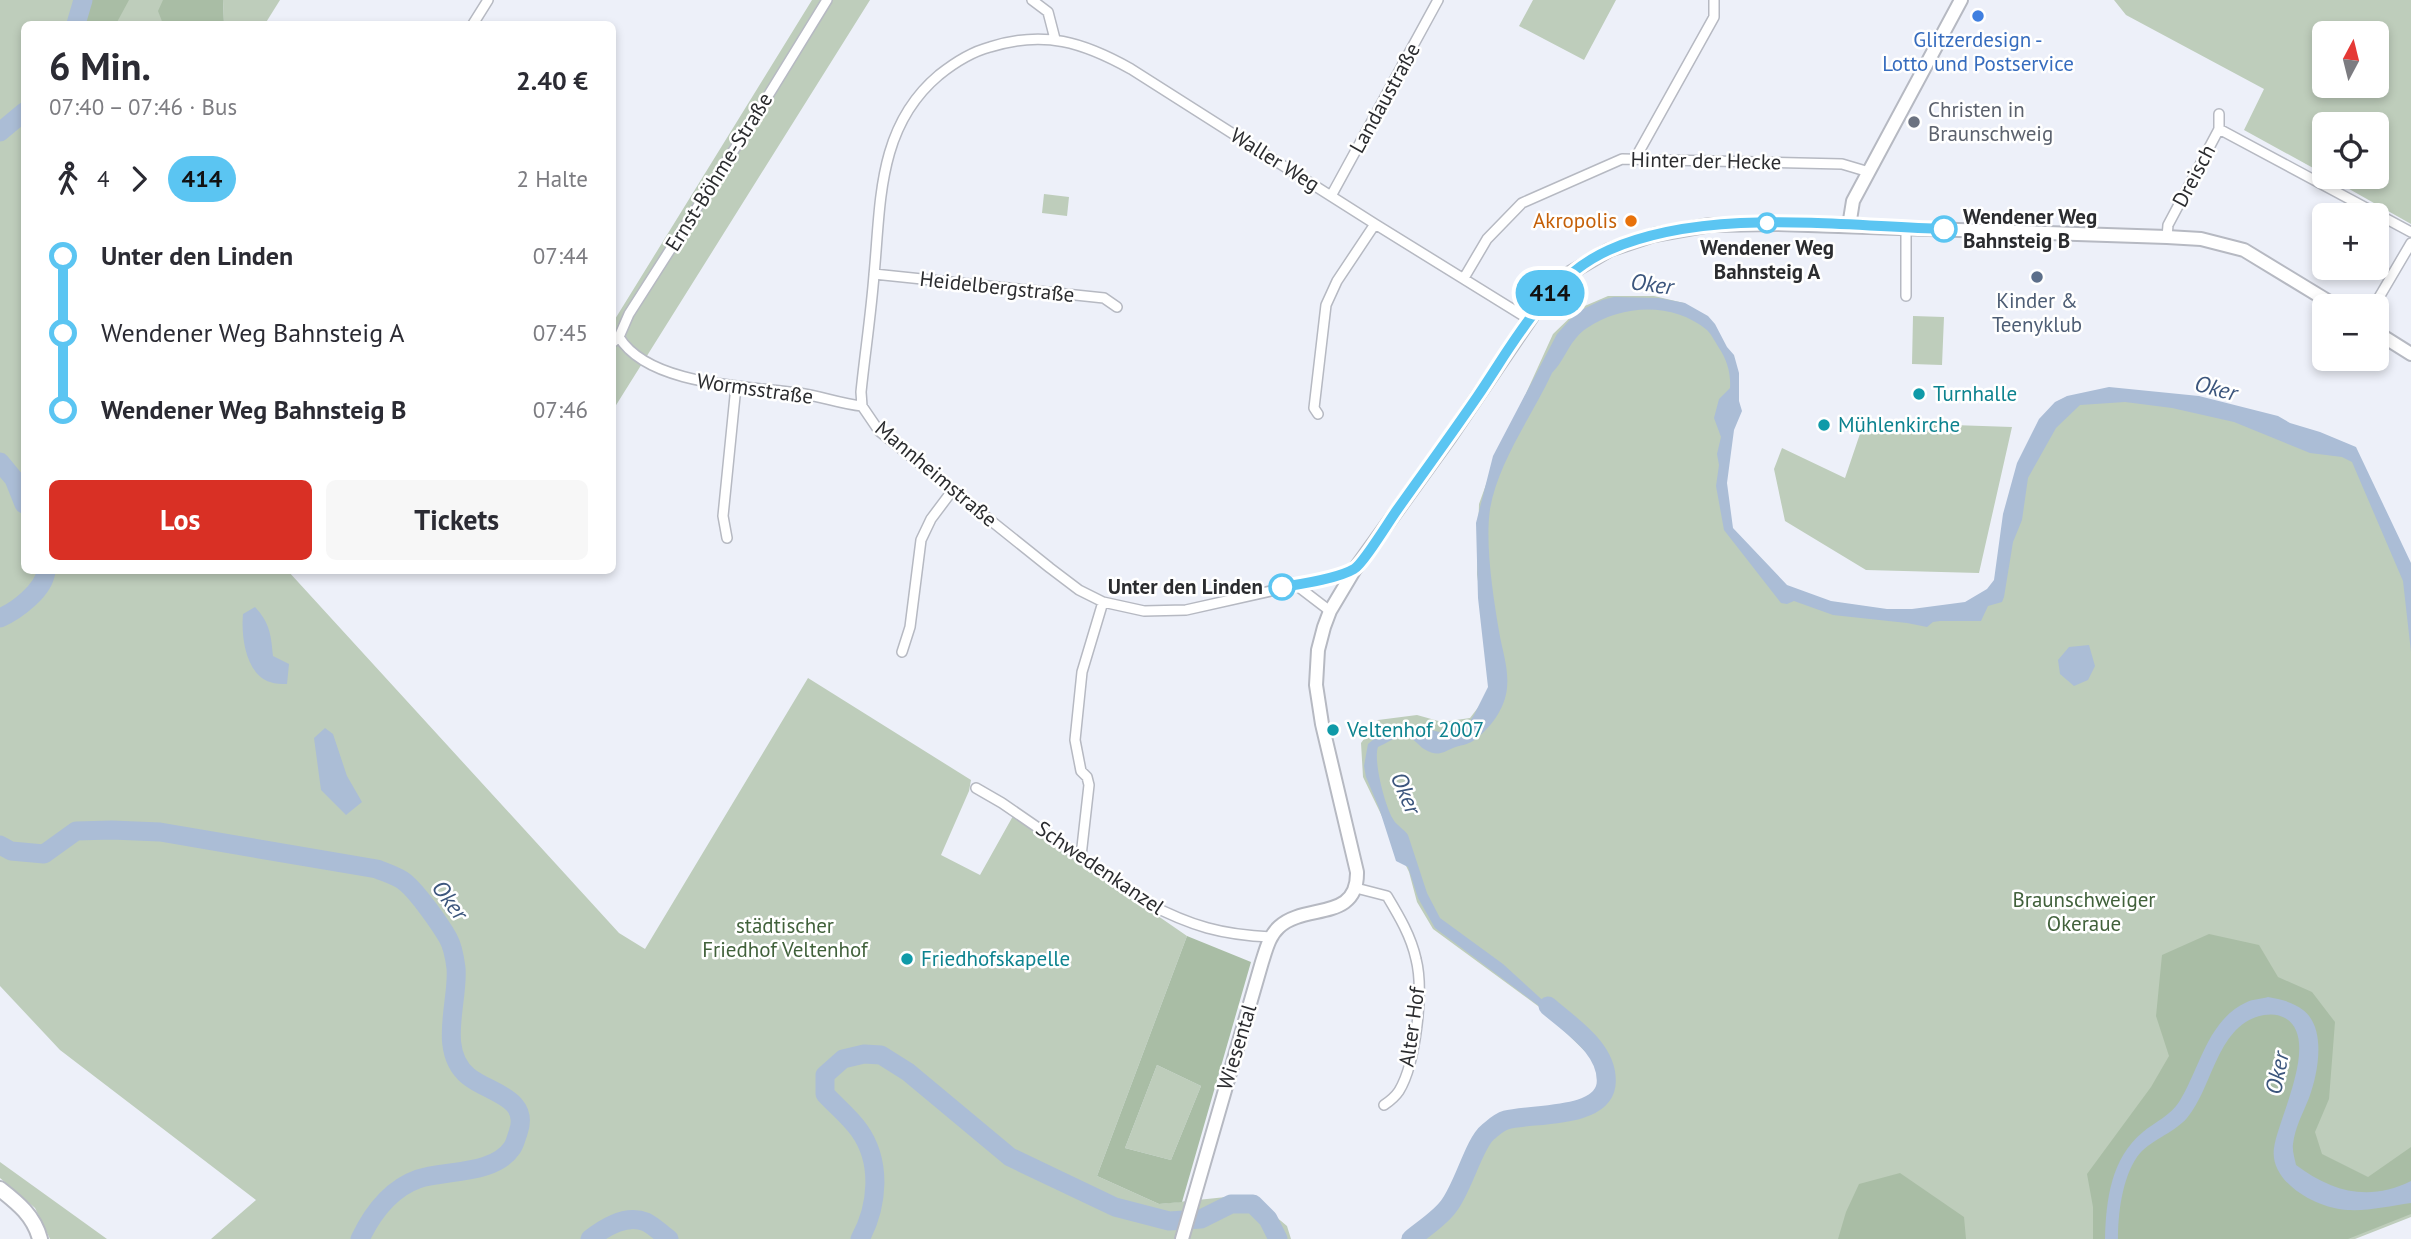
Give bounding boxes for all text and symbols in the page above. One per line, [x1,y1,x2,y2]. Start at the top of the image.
marker: Glitzerdesign - Lotto und Postservice [1970,8,1986,24]
north arrow [2312,21,2389,98]
map controls [2312,21,2389,371]
place label: Glitzerdesign - Lotto und Postservice [1882,26,2074,77]
street label: Landaustraße [1343,38,1426,158]
text: 6 Min. [49,41,151,90]
text: 2.40 € [516,64,588,97]
street label: Ernst-Böhme-Straße [659,87,778,256]
text: 07:40 – 07:46 · Bus [49,92,237,121]
place label: Christen in Braunschweig [1928,96,2053,147]
button: locate [2312,112,2389,189]
marker: Christen in Braunschweig [1906,114,1922,130]
street label: Waller Weg [1226,122,1325,198]
street label: Dreisch [2166,140,2221,212]
street label: Hinter der Hecke [1630,146,1782,175]
icon: walk [49,160,87,198]
icon: forward [120,160,158,198]
text: 414 [182,163,222,194]
text: 4 [97,164,110,193]
text: 2 Halte [517,164,588,193]
place label: Wendener Weg Bahnsteig B [1963,203,2097,254]
button: + [2312,203,2389,280]
place label: Akropolis [1533,207,1617,234]
marker: Akropolis [1623,213,1639,229]
marker: Wendener Weg Bahnsteig A [1757,213,1777,233]
marker: Wendener Weg Bahnsteig B [1931,216,1957,242]
place label: Wendener Weg Bahnsteig A [1700,234,1834,285]
text: Unter den Linden [101,239,293,272]
text: 07:44 [533,241,588,270]
street label: Heidelbergstraße [918,265,1076,308]
water label: Oker [1629,266,1677,301]
marker: Kinder & Teenyklub [2029,269,2045,285]
line badge: 414 [1510,270,1590,316]
text: 414 [1530,277,1570,308]
place label: Kinder & Teenyklub [1992,287,2082,338]
button: − [2312,294,2389,371]
text: Wendener Weg Bahnsteig A [101,316,405,349]
text: 07:45 [533,318,588,347]
street label: Wormsstraße [695,367,815,410]
water label: Oker [2192,368,2242,407]
place label: Turnhalle [1933,380,2017,407]
marker: Turnhalle [1911,386,1927,402]
text: Wendener Weg Bahnsteig B [101,393,406,426]
text: 07:46 [533,395,588,424]
place label: Mühlenkirche [1838,411,1960,438]
street label: Mannheimstraße [870,415,1003,533]
marker: Mühlenkirche [1816,417,1832,433]
button: Los [49,480,312,560]
button: Tickets [326,480,588,560]
place label: Unter den Linden [1108,573,1263,600]
marker: Unter den Linden [1269,574,1295,600]
place label: Veltenhof 2007 [1346,716,1484,743]
marker: Veltenhof 2007 [1325,722,1341,738]
water label: Oker [1385,767,1429,820]
street label: Schwedenkanzel [1031,815,1170,921]
water label: Oker [426,874,476,927]
park label: Braunschweiger Okeraue [2012,886,2156,937]
park label: städtischer Friedhof Veltenhof [702,912,869,963]
place label: Friedhofskapelle [921,945,1070,972]
marker: Friedhofskapelle [899,951,915,967]
street label: Alter Hof [1393,984,1431,1069]
street label: Wiesental [1211,1001,1262,1093]
water label: Oker [2258,1048,2295,1097]

